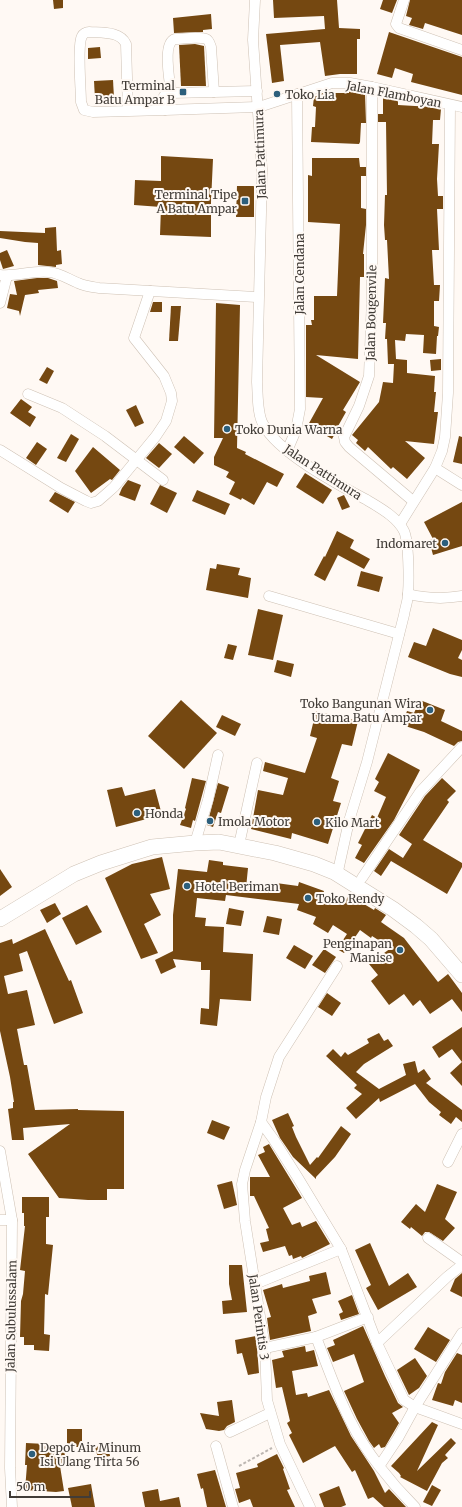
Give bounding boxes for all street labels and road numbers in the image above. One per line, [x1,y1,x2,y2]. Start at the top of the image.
street label: Jalan Flamboyan [344,77,443,111]
street label: Jalan Pattimura [251,108,269,200]
street label: Jalan Cendana [292,233,307,316]
street label: Jalan Bougenvile [363,265,379,362]
street label: Jalan Pattimura [280,441,365,503]
street label: Jalan Subulussalam [3,1260,19,1373]
street label: Jalan Perintis 3 [245,1272,272,1361]

